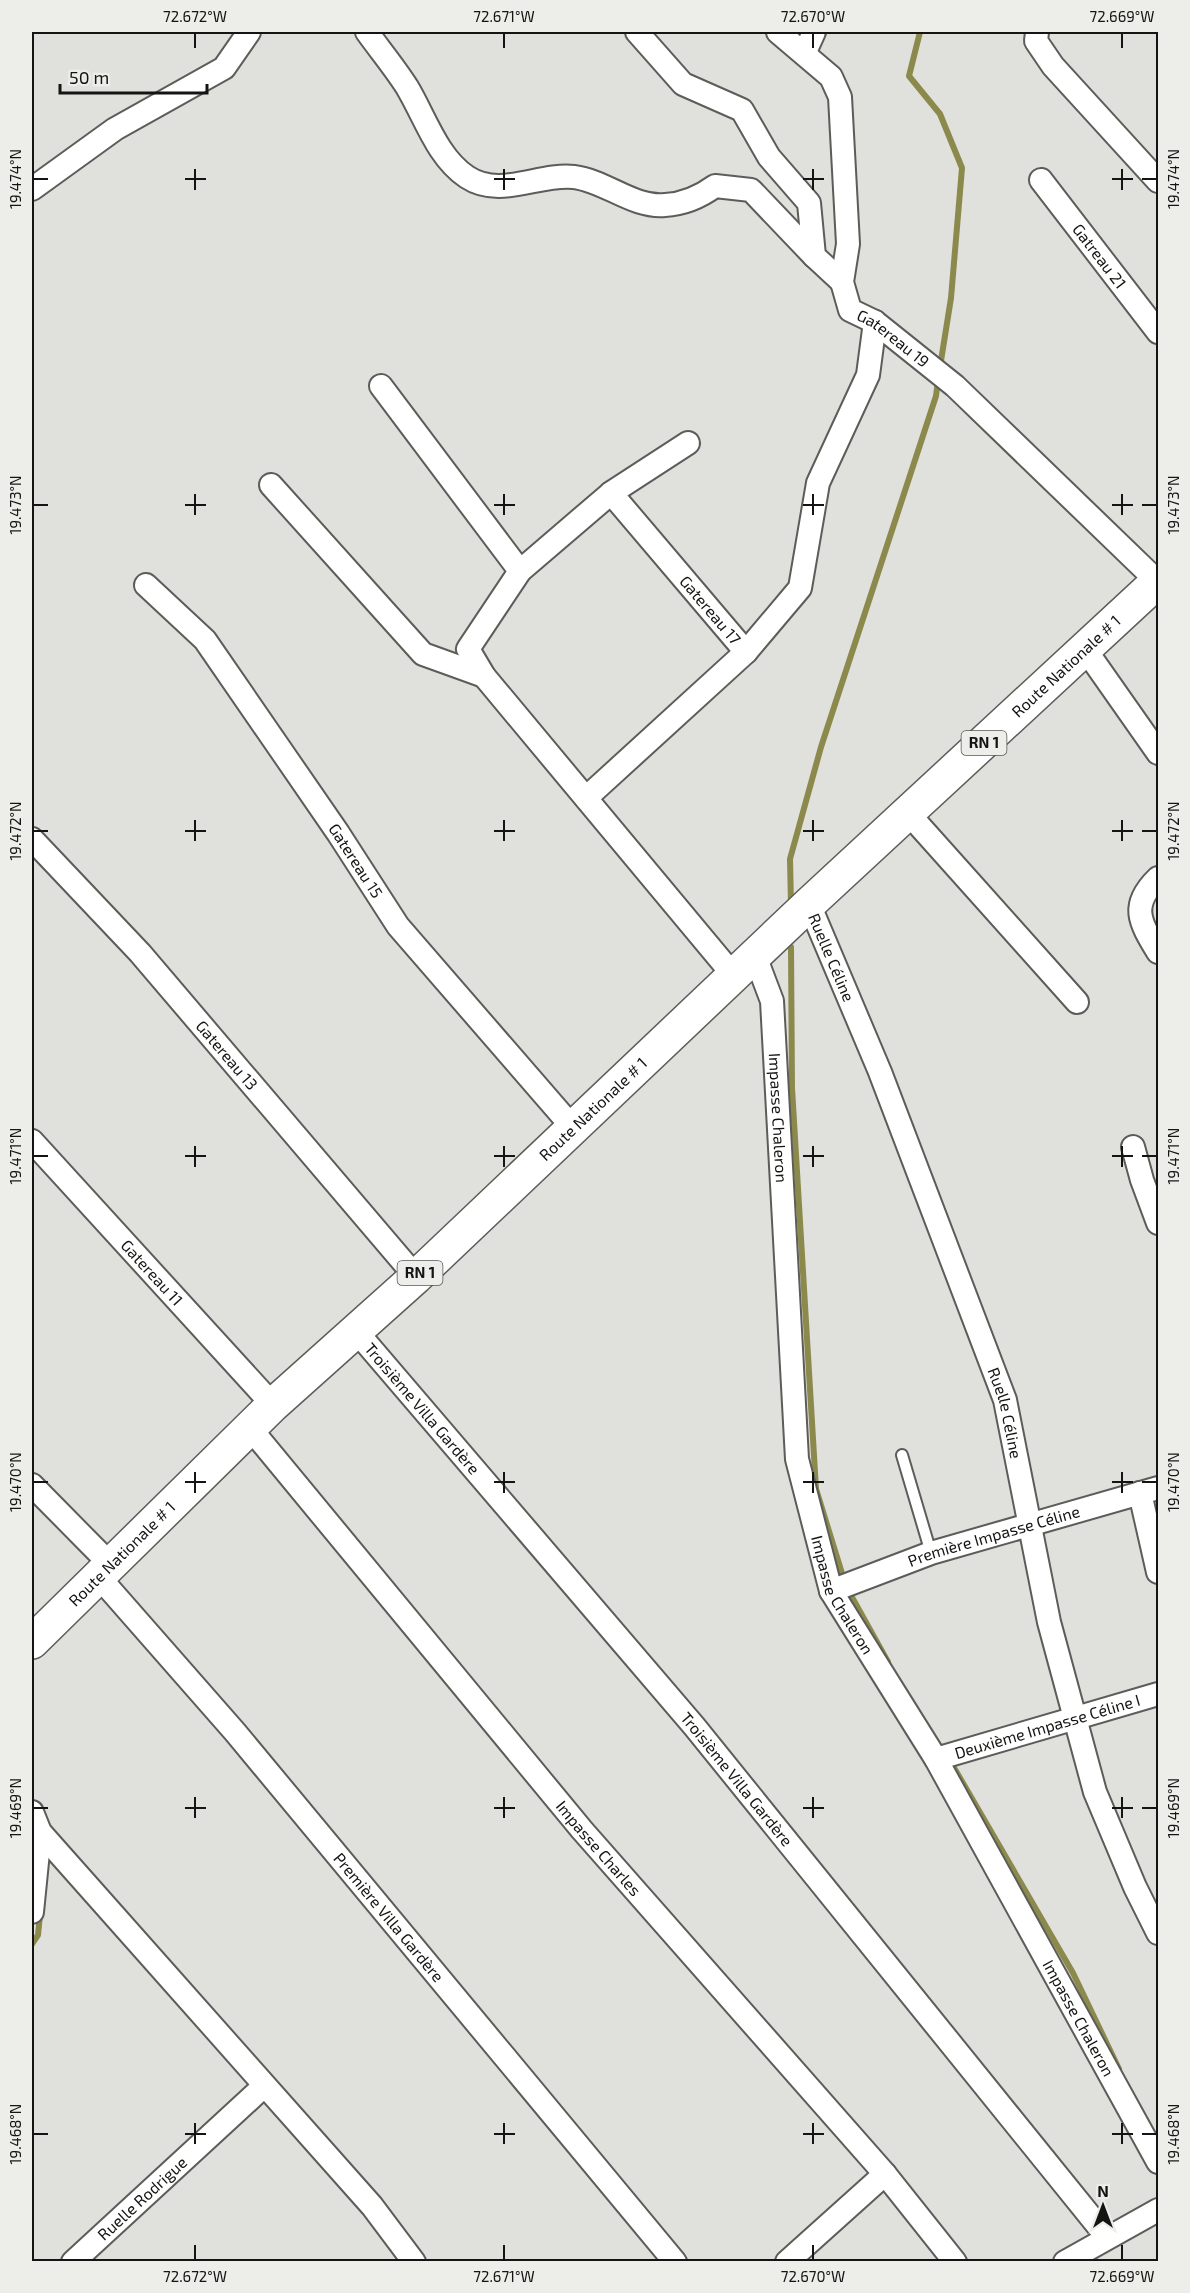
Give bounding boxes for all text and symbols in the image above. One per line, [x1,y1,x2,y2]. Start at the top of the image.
text: 72.672°W [163,7,227,25]
text: 72.671°W [473,7,535,25]
text: 72.670°W [781,7,845,25]
text: 72.669°W [1090,7,1154,25]
scale bar [60,57,207,95]
text: 50 m [69,66,109,88]
text: 19.474°N [6,149,24,209]
text: 19.474°N [1164,149,1182,209]
street label: Gatreau 21 [1069,220,1131,292]
street label: Gatereau 19 [854,305,933,371]
text: 19.473°N [6,475,24,535]
text: 19.473°N [1164,475,1182,535]
street label: Gatereau 17 [676,571,745,648]
street label: Route Nationale # 1 [1007,611,1124,721]
road number: RN 1 [962,731,1006,755]
text: 19.472°N [6,801,24,861]
text: 19.472°N [1164,801,1182,861]
street label: Gatereau 15 [325,820,387,901]
street label: Ruelle Céline [805,910,859,1004]
street label: Gatereau 13 [192,1016,262,1093]
street label: Impasse Chaleron [766,1052,792,1183]
street label: Route Nationale # 1 [535,1053,651,1164]
text: 19.471°N [6,1128,24,1184]
text: 19.471°N [1164,1128,1182,1184]
street label: Gatereau 11 [118,1235,187,1309]
road number: RN 1 [398,1261,442,1285]
street label: Troisième Villa Gardère [361,1339,484,1478]
street label: Ruelle Céline [984,1364,1026,1460]
text: 19.470°N [6,1452,24,1512]
text: 19.470°N [1164,1452,1182,1512]
street label: Route Nationale # 1 [64,1497,179,1610]
street label: Première Impasse Céline [905,1501,1082,1570]
street label: Impasse Chaleron [808,1533,878,1658]
street label: Deuxième Impasse Céline I [952,1690,1142,1762]
street label: Troisième Villa Gardère [677,1708,797,1850]
text: 19.469°N [6,1778,24,1838]
text: 19.469°N [1164,1778,1182,1838]
street label: Impasse Charles [553,1796,645,1899]
street label: Première Villa Gardère [330,1848,448,1985]
street label: Impasse Chaleron [1039,1956,1119,2079]
text: 19.468°N [6,2104,24,2164]
text: 19.468°N [1164,2104,1182,2164]
street label: Ruelle Rodrigue [93,2152,190,2244]
north arrow [1073,2176,1133,2236]
text: N [1097,2181,1109,2200]
text: 72.672°W [163,2267,227,2285]
text: 72.671°W [473,2267,535,2285]
text: 72.670°W [781,2267,845,2285]
text: 72.669°W [1090,2267,1154,2285]

